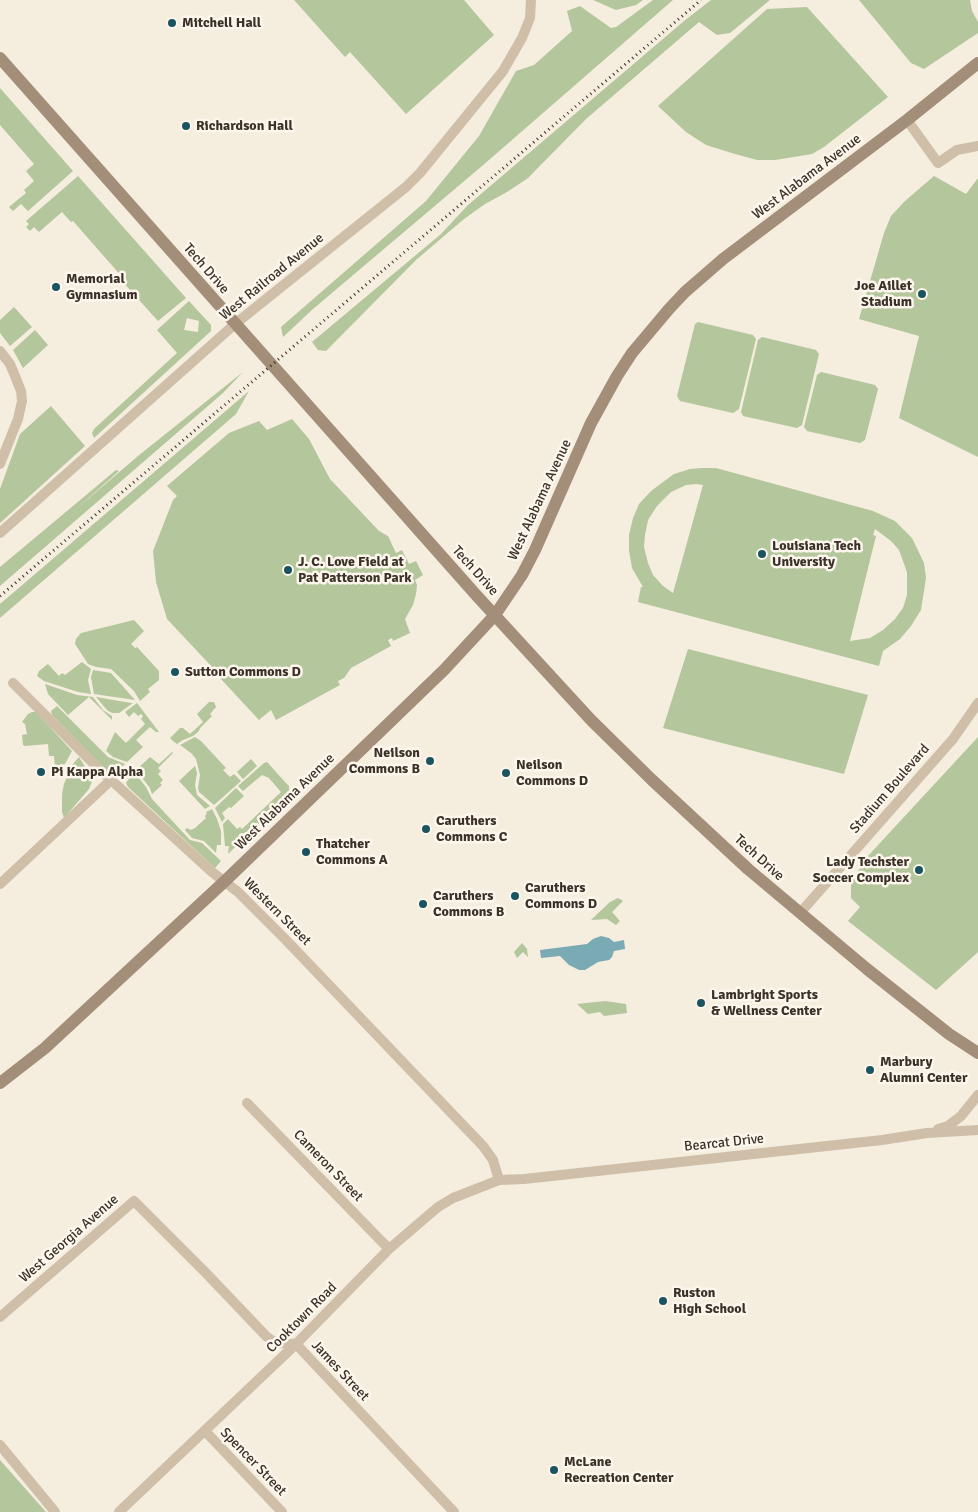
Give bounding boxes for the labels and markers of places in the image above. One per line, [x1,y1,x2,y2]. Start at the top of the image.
place label: Mitchell Hall [182,15,261,31]
marker: Mitchell Hall [166,17,178,29]
place label: Richardson Hall [196,118,293,134]
marker: Richardson Hall [180,120,192,132]
place label: Memorial Gymnasium [66,271,138,304]
place label: Joe Aillet Stadium [854,278,912,310]
marker: Memorial Gymnasium [50,281,62,293]
marker: Joe Aillet Stadium [916,288,928,300]
place label: Louisiana Tech University [772,538,861,570]
marker: Louisiana Tech University [756,548,768,560]
place label: J. C. Love Field at Pat Patterson Park [298,554,412,586]
marker: J. C. Love Field at Pat Patterson Park [282,564,294,576]
place label: Sutton Commons D [185,664,301,680]
marker: Sutton Commons D [169,666,181,678]
place label: Neilson Commons B [349,745,420,778]
marker: Neilson Commons B [424,755,436,767]
place label: Neilson Commons D [516,757,588,790]
place label: Pi Kappa Alpha [51,764,143,780]
marker: Pi Kappa Alpha [35,766,47,778]
marker: Neilson Commons D [500,767,512,779]
place label: Caruthers Commons C [436,813,507,846]
marker: Caruthers Commons C [420,823,432,835]
place label: Thatcher Commons A [316,836,388,869]
marker: Thatcher Commons A [300,846,312,858]
place label: Lady Techster Soccer Complex [813,854,909,886]
marker: Lady Techster Soccer Complex [913,864,925,876]
place label: Caruthers Commons D [525,880,597,912]
place label: Caruthers Commons B [433,888,504,920]
marker: Caruthers Commons D [509,890,521,902]
marker: Caruthers Commons B [417,898,429,910]
place label: Lambright Sports & Wellness Center [711,987,822,1020]
marker: Lambright Sports & Wellness Center [695,997,707,1009]
place label: Marbury Alumni Center [880,1054,968,1086]
marker: Marbury Alumni Center [864,1064,876,1076]
place label: Ruston High School [673,1285,746,1318]
marker: Ruston High School [657,1295,669,1307]
place label: McLane Recreation Center [564,1454,674,1486]
marker: McLane Recreation Center [548,1464,560,1476]

